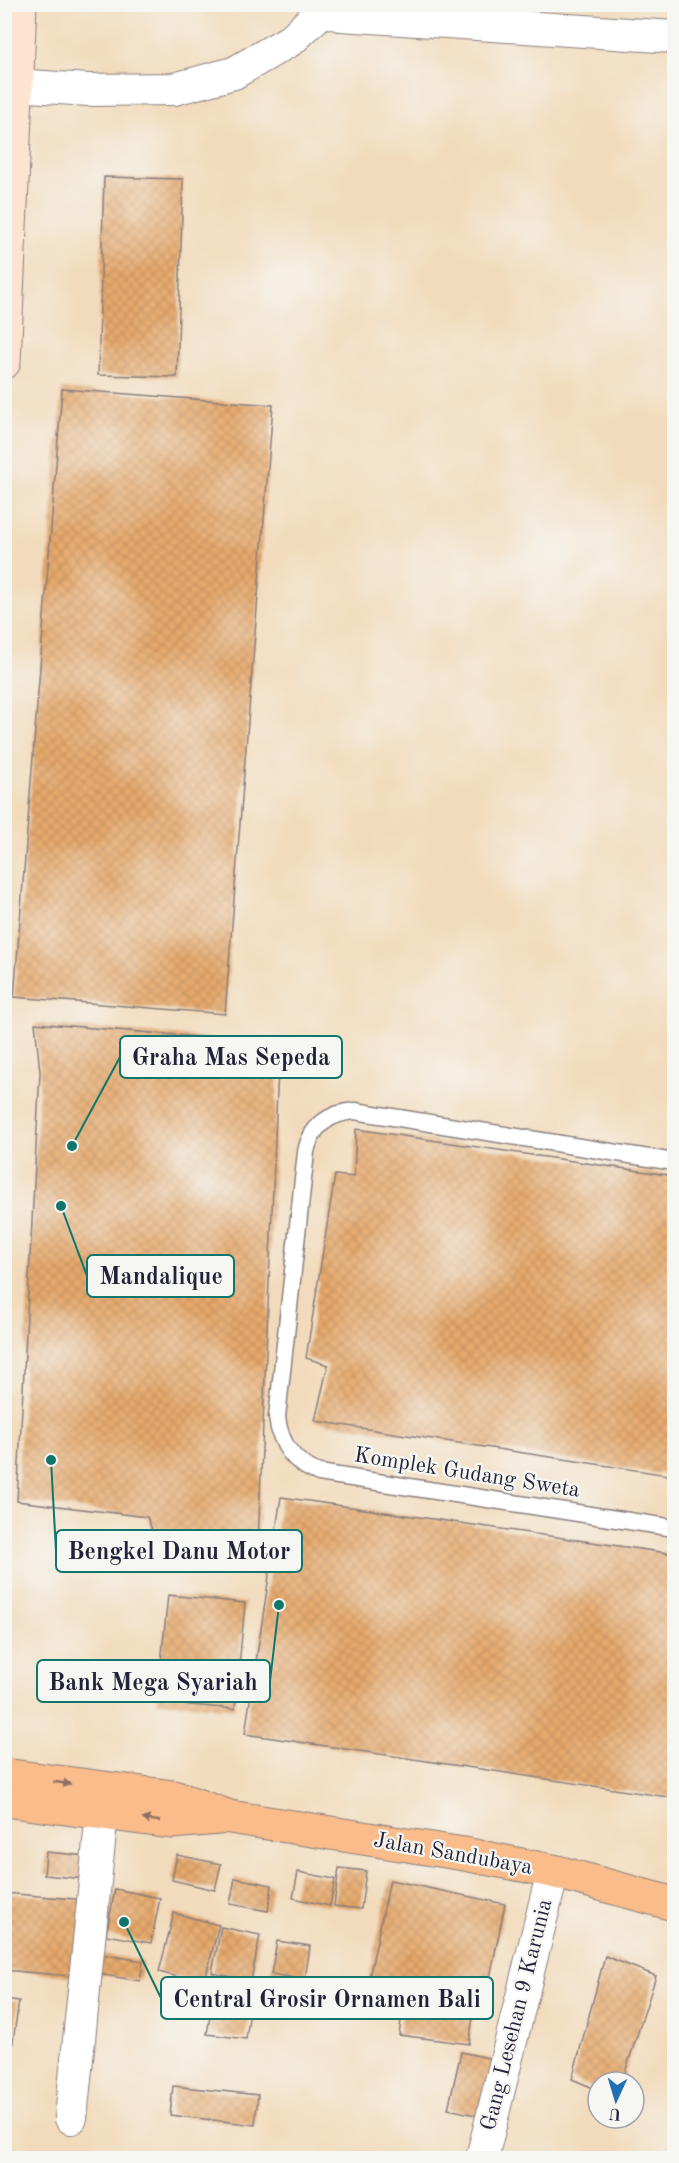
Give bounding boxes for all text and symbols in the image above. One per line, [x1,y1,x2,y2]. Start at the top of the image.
callout: Graha Mas Sepeda [120,1036,342,1078]
text: Graha Mas Sepeda [132,1047,330,1071]
callout: Mandalique [87,1255,234,1297]
text: Mandalique [99,1266,223,1290]
street label: Komplek Gudang Sweta [353,1444,582,1502]
callout: Bengkel Danu Motor [56,1530,302,1572]
text: Bengkel Danu Motor [68,1541,290,1565]
callout: Bank Mega Syariah [37,1660,270,1702]
text: Bank Mega Syariah [48,1672,258,1696]
one-way arrow [53,1778,72,1787]
one-way arrow [141,1815,160,1824]
street label: Jalan Sandubaya [372,1829,534,1879]
street label: Gang Lesehan 9 Karunia [478,1897,556,2133]
callout: Central Grosir Ornamen Bali [161,1977,493,2019]
text: Central Grosir Ornamen Bali [173,1989,481,2013]
north arrow [586,2070,646,2130]
text: U [608,2105,622,2121]

